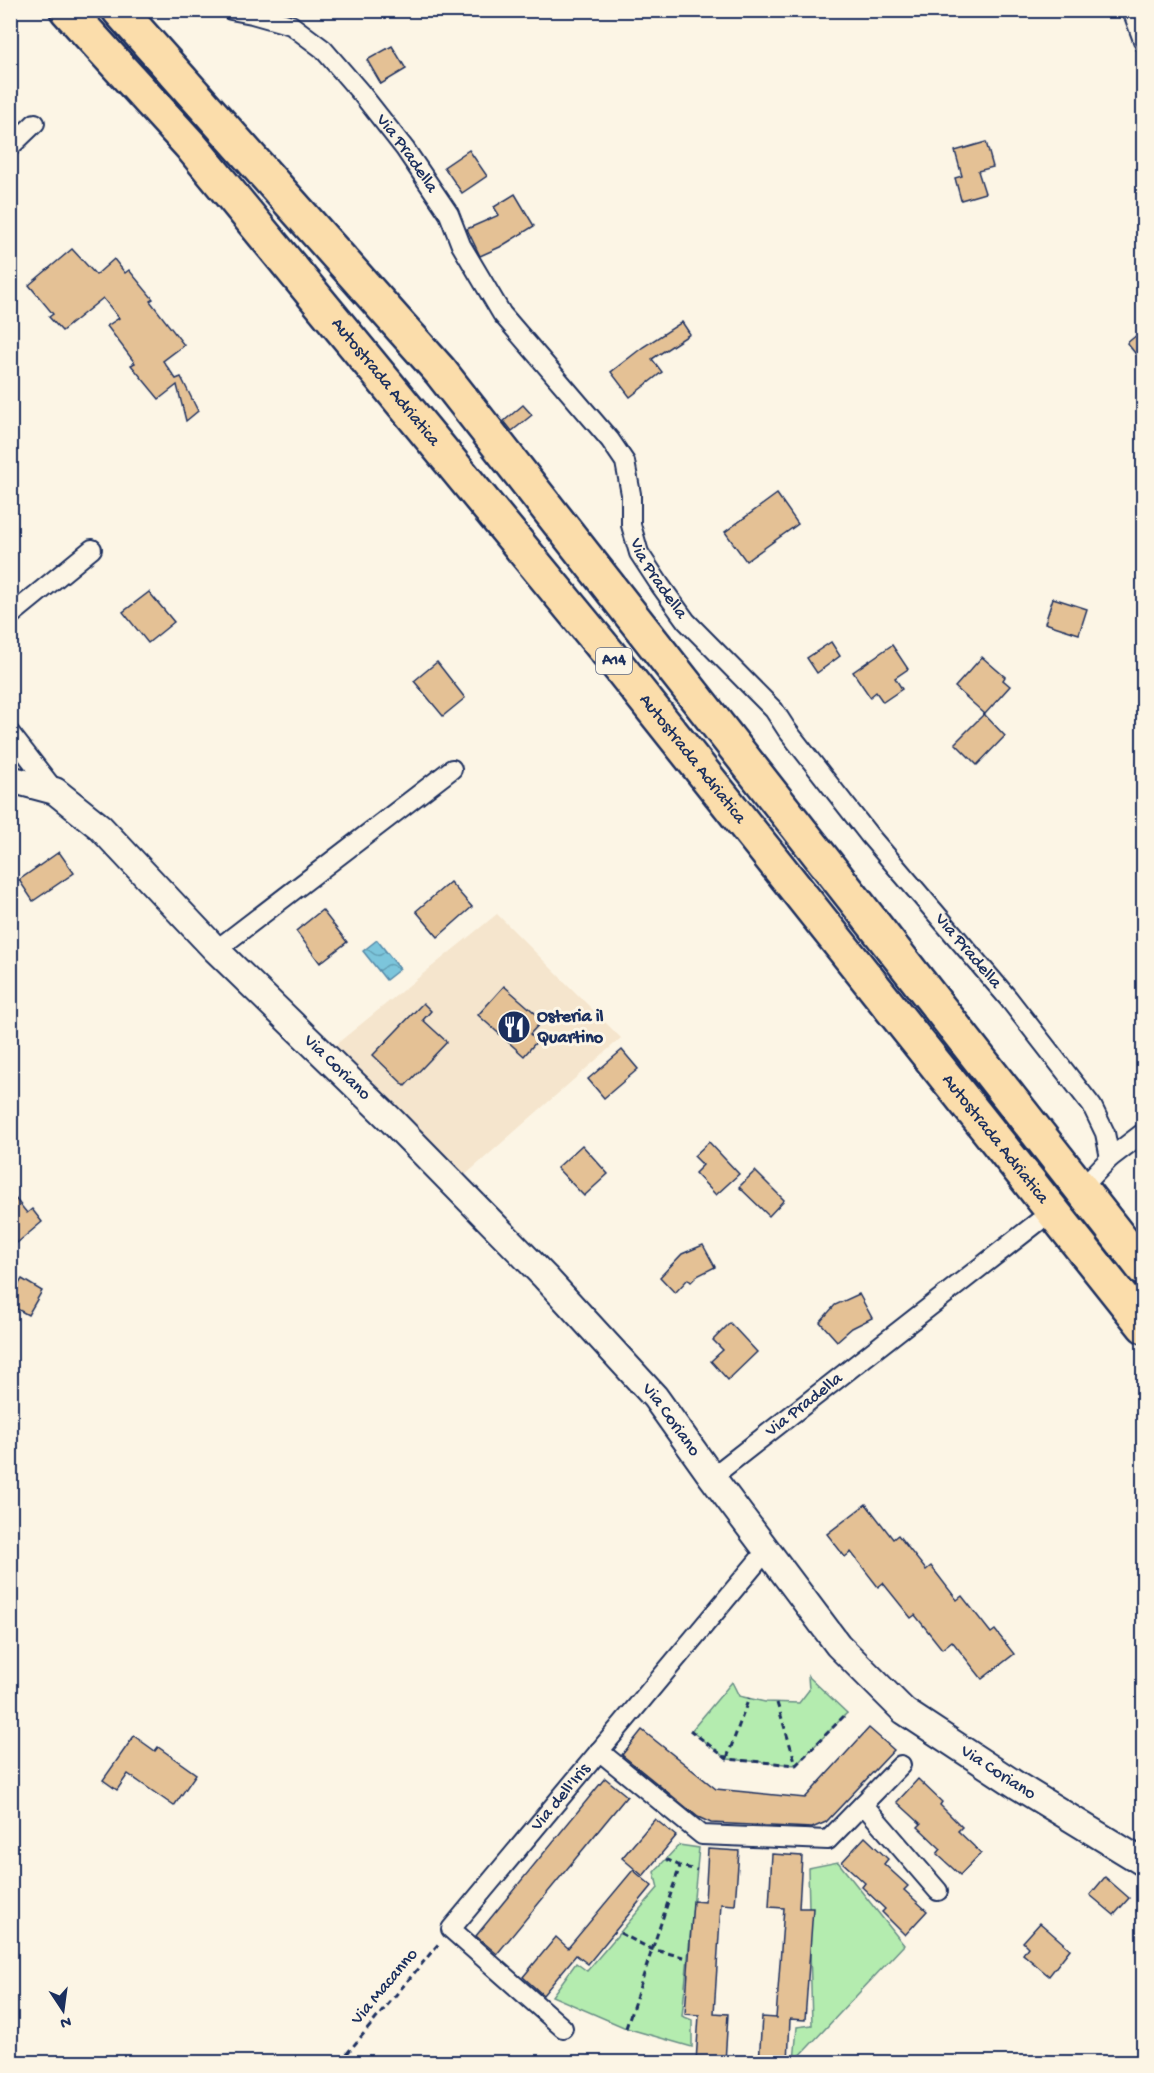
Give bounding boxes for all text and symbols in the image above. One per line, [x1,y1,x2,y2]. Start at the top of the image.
street label: Via Pradella [371,109,443,198]
street label: Autostrada Adriatica [326,314,445,451]
street label: Via Pradella [625,535,692,624]
road number: A14 [596,648,632,674]
street label: Autostrada Adriatica [634,690,751,829]
street label: Via Pradella [929,908,1007,994]
place label: Osteria il Quartino [537,1007,604,1049]
restaurant icon: Osteria il Quartino [496,1009,532,1045]
street label: Via Coriano [298,1030,375,1105]
street label: Autostrada Adriatica [937,1070,1054,1209]
street label: Via Pradella [761,1368,848,1442]
street label: Via Coriano [637,1378,705,1461]
street label: Via Coriano [956,1740,1039,1805]
street label: Via dell'Iris [526,1758,596,1836]
street label: Via Macanno [346,1945,423,2030]
north arrow [33,1980,93,2040]
text: N [58,2011,73,2032]

